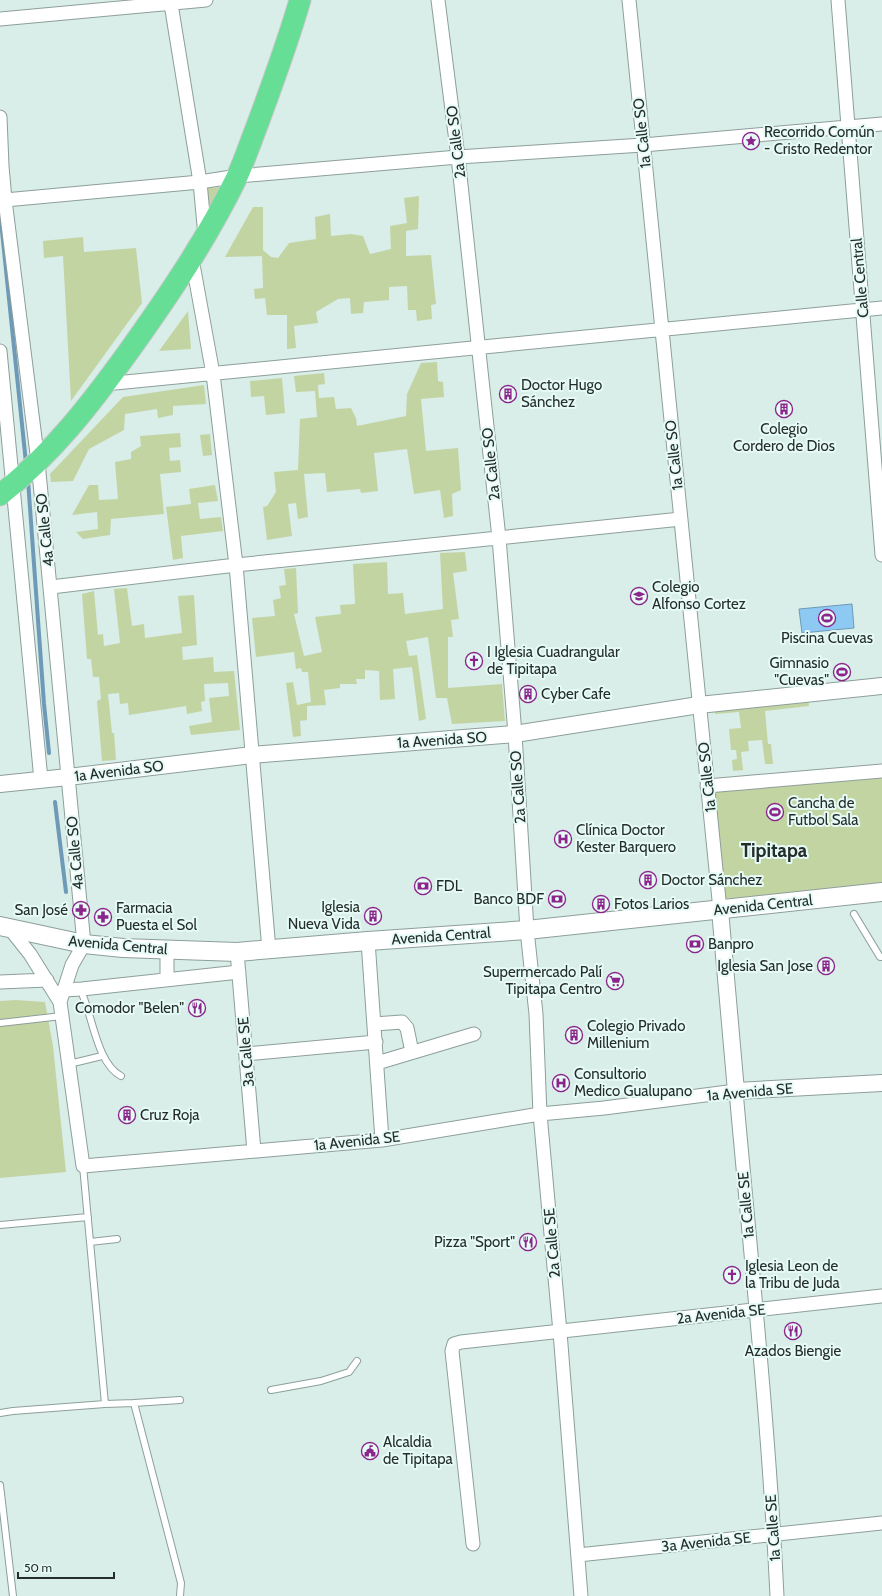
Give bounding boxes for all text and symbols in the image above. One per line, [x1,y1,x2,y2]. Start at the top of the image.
street label: 1a Calle SO [629,97,655,169]
street label: 2a Calle SO [443,105,469,179]
place label: Recorrido Común - Cristo Redentor [764,123,875,158]
place icon: Recorrido Común - Cristo Redentor [741,131,761,151]
street label: Calle Central [848,237,872,319]
place label: Doctor Hugo Sánchez [521,376,602,411]
building icon: Doctor Hugo Sánchez [498,384,518,404]
building icon: Colegio Cordero de Dios [774,399,794,419]
street label: 1a Calle SO [661,419,687,491]
place label: Colegio Cordero de Dios [733,420,835,455]
street label: 2a Calle SO [478,427,504,501]
street label: 4a Calle SO [32,492,58,568]
place label: Colegio Alfonso Cortez [652,578,746,613]
school or university icon: Colegio Alfonso Cortez [629,586,649,606]
sports icon: Piscina Cuevas [817,608,837,628]
place label: Piscina Cuevas [781,629,873,647]
place label: I Iglesia Cuadrangular de Tipitapa [487,643,620,678]
church icon: I Iglesia Cuadrangular de Tipitapa [464,651,484,671]
place label: Gimnasio "Cuevas" [769,654,829,689]
sports icon: Gimnasio "Cuevas" [832,662,852,682]
building icon: Cyber Cafe [518,684,538,704]
place label: Cyber Cafe [541,685,611,703]
street label: 1a Avenida SO [397,728,487,752]
street label: 1a Calle SO [694,741,720,813]
street label: 2a Calle SO [506,750,530,824]
street label: 1a Avenida SO [73,757,165,785]
place label: Cancha de Futbol Sala [788,794,859,829]
sports icon: Cancha de Futbol Sala [765,802,785,822]
street label: 4a Calle SO [63,815,87,891]
place label: Clínica Doctor Kester Barquero [576,821,676,856]
hospital icon: Clínica Doctor Kester Barquero [553,829,573,849]
district label: Tipitapa [741,839,808,862]
building icon: Doctor Sánchez [638,870,658,890]
place label: Doctor Sánchez [661,871,762,889]
bank icon: FDL [413,876,433,896]
place label: FDL [436,877,463,895]
bank icon: Banco BDF [547,889,567,909]
place label: Banco BDF [473,890,544,908]
street label: Avenida Central [713,891,814,919]
building icon: Fotos Larios [591,894,611,914]
place label: Fotos Larios [614,895,689,913]
place label: Iglesia Nueva Vida [288,898,361,933]
place label: Farmacia Puesta el Sol [116,899,197,934]
pharmacy icon: San José [71,900,91,920]
place label: San José [15,901,68,919]
building icon: Iglesia Nueva Vida [363,906,383,926]
pharmacy icon: Farmacia Puesta el Sol [93,907,113,927]
street label: Avenida Central [391,924,492,948]
street label: Avenida Central [68,932,169,958]
bank icon: Banpro [685,934,705,954]
place label: Banpro [708,935,754,953]
building icon: Iglesia San Jose [816,956,836,976]
place label: Iglesia San Jose [717,957,813,975]
place label: Supermercado Palí Tipitapa Centro [483,963,602,998]
supermarket icon: Supermercado Palí Tipitapa Centro [605,971,625,991]
restaurant icon: Comodor "Belen" [187,998,207,1018]
place label: Comodor "Belen" [75,999,184,1017]
street label: 3a Calle SE [234,1016,258,1088]
place label: Colegio Privado Millenium [587,1017,685,1052]
building icon: Colegio Privado Millenium [564,1025,584,1045]
place label: Consultorio Medico Gualupano [574,1065,692,1100]
hospital icon: Consultorio Medico Gualupano [551,1073,571,1093]
street label: 1a Avenida SE [706,1079,794,1105]
building icon: Cruz Roja [117,1105,137,1125]
place label: Cruz Roja [140,1106,200,1124]
street label: 1a Avenida SE [313,1128,401,1154]
street label: 1a Calle SE [734,1171,758,1239]
street label: 2a Calle SE [540,1207,564,1279]
restaurant icon: Pizza "Sport" [518,1232,538,1252]
place label: Pizza "Sport" [434,1233,515,1251]
place label: Iglesia Leon de la Tribu de Juda [745,1257,840,1292]
church icon: Iglesia Leon de la Tribu de Juda [722,1265,742,1285]
street label: 2a Avenida SE [676,1300,766,1328]
restaurant icon: Azados Biengie [783,1321,803,1341]
place label: Azados Biengie [745,1342,842,1360]
place label: Alcaldia de Tipitapa [383,1433,454,1468]
public building icon: Alcaldia de Tipitapa [360,1441,380,1461]
street label: 1a Calle SE [762,1494,784,1562]
street label: 3a Avenida SE [660,1528,752,1556]
scale bar [18,1554,114,1580]
text: 50 m [24,1560,52,1575]

